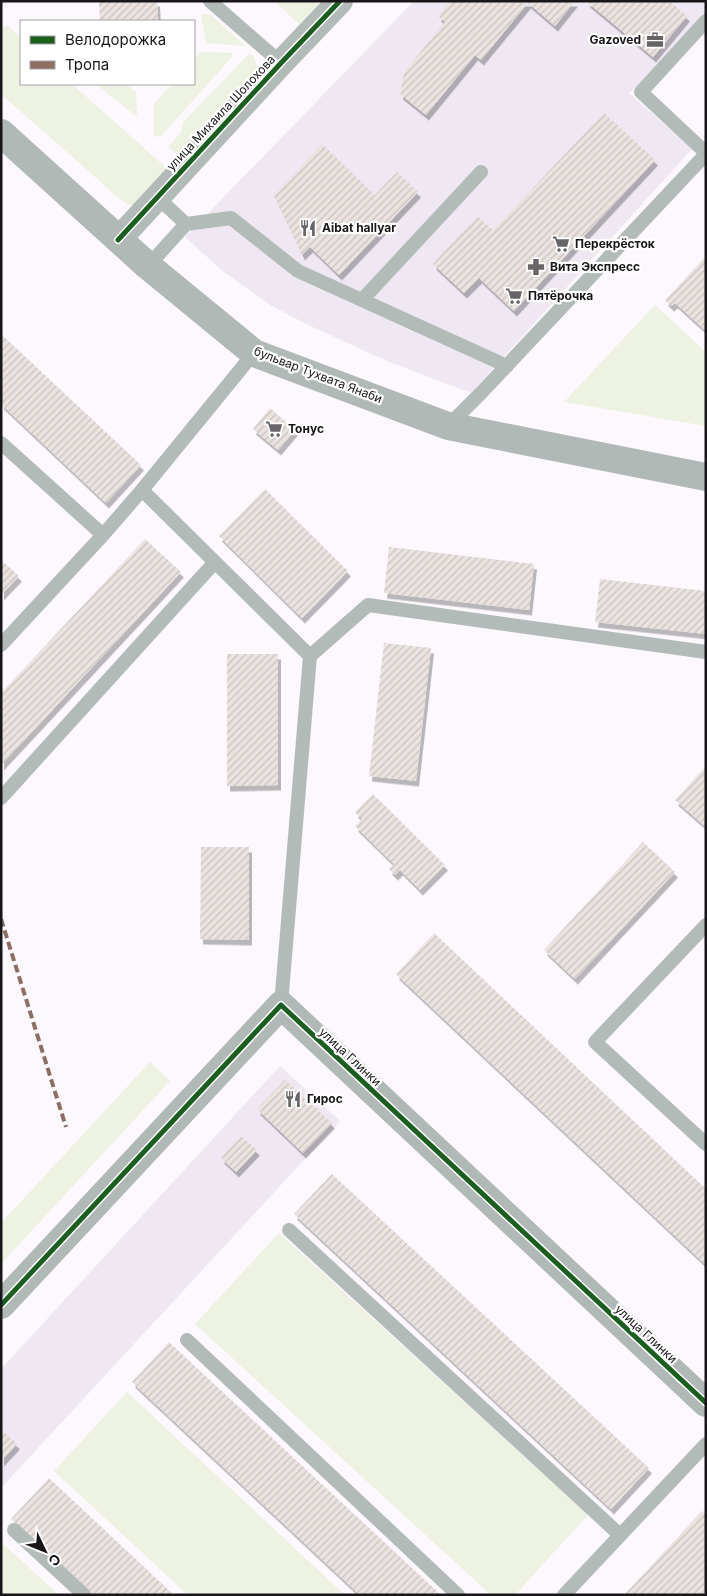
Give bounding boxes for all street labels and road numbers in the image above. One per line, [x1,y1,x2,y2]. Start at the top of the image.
street label: улица Михаила Шолохова [163,52,278,173]
street label: бульвар Тухвата Янаби [252,343,385,406]
street label: улица Глинки [316,1024,384,1089]
street label: улица Глинки [612,1301,680,1366]

